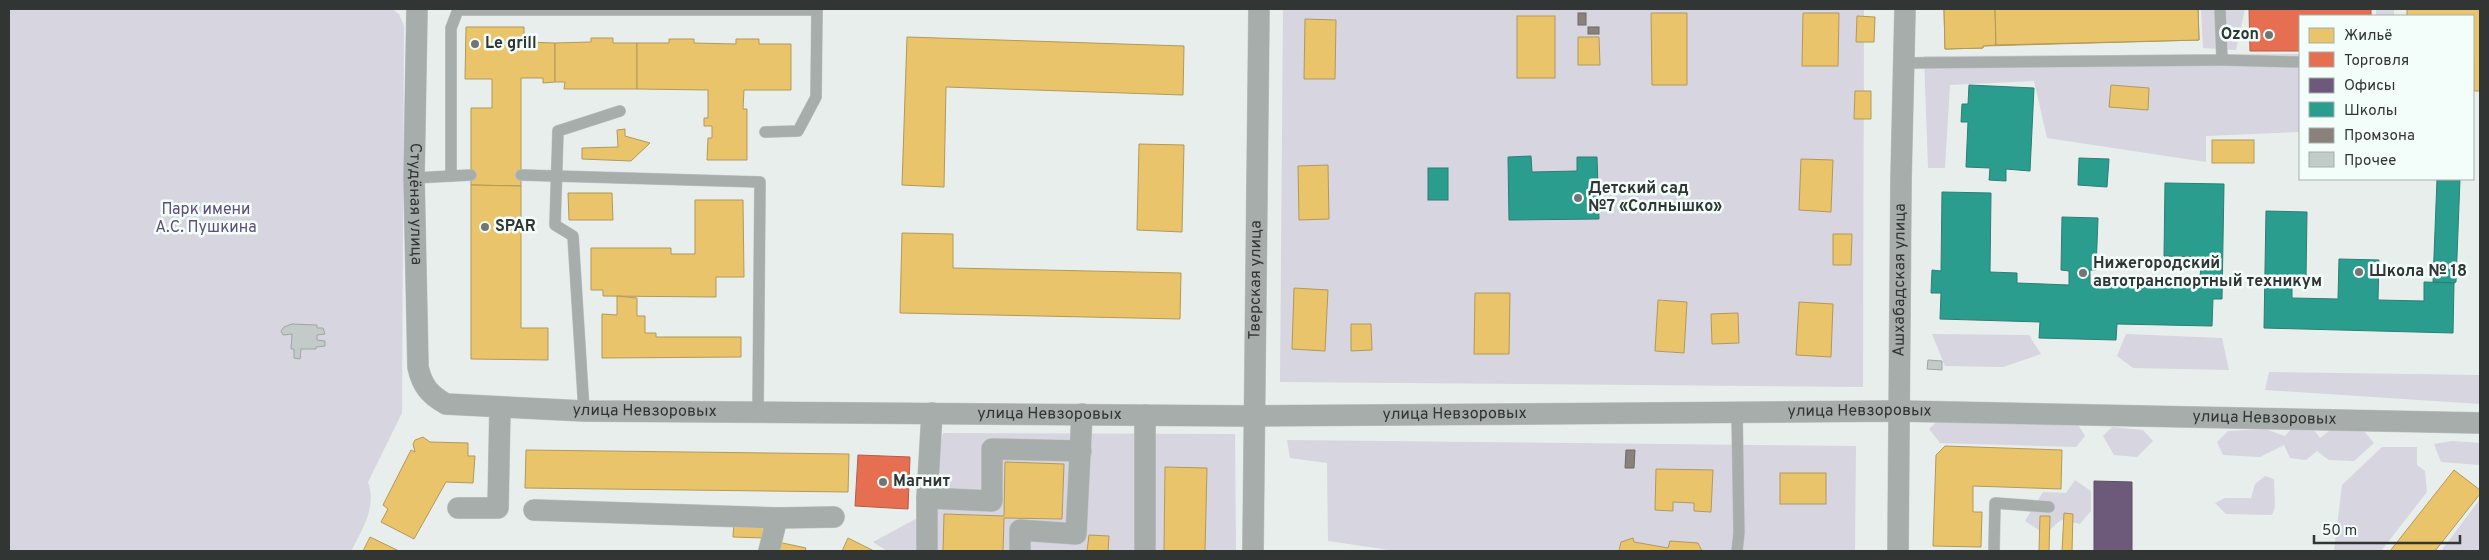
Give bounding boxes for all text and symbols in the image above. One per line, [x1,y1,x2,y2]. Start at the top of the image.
legend [2299,15,2474,180]
place label: Ozon [2221,25,2259,45]
text: Жильё [2344,27,2392,46]
marker: Ozon [2263,29,2275,41]
place label: Le grill [485,34,537,54]
marker: Le grill [469,38,481,50]
text: Торговля [2344,52,2409,71]
text: Офисы [2344,77,2395,96]
text: Школы [2344,102,2398,121]
text: Промзона [2344,127,2415,146]
street label: Студёная улица [404,143,426,265]
text: Прочее [2344,152,2396,171]
place label: Детский сад №7 «Солнышко» [1588,179,1722,217]
marker: Детский сад №7 «Солнышко» [1572,192,1584,204]
park label: Парк имени А.С. Пушкина [155,200,257,238]
street label: Ашхабадская улица [1890,203,1911,357]
place label: SPAR [495,217,536,237]
street label: Тверская улица [1245,220,1267,340]
marker: SPAR [479,221,491,233]
place label: Нижегородский автотранспортный техникум [2093,254,2322,292]
place label: Школа № 18 [2369,262,2467,282]
marker: Школа № 18 [2353,266,2365,278]
marker: Нижегородский автотранспортный техникум [2077,267,2089,279]
street label: улица Невзоровых [572,400,717,422]
street label: улица Невзоровых [1787,401,1932,422]
street label: улица Невзоровых [977,404,1122,425]
street label: улица Невзоровых [1382,404,1527,425]
street label: улица Невзоровых [2192,407,2337,430]
place label: Магнит [893,472,950,492]
marker: Магнит [877,476,889,488]
scale bar [2314,512,2460,544]
text: 50 m [2322,522,2357,541]

